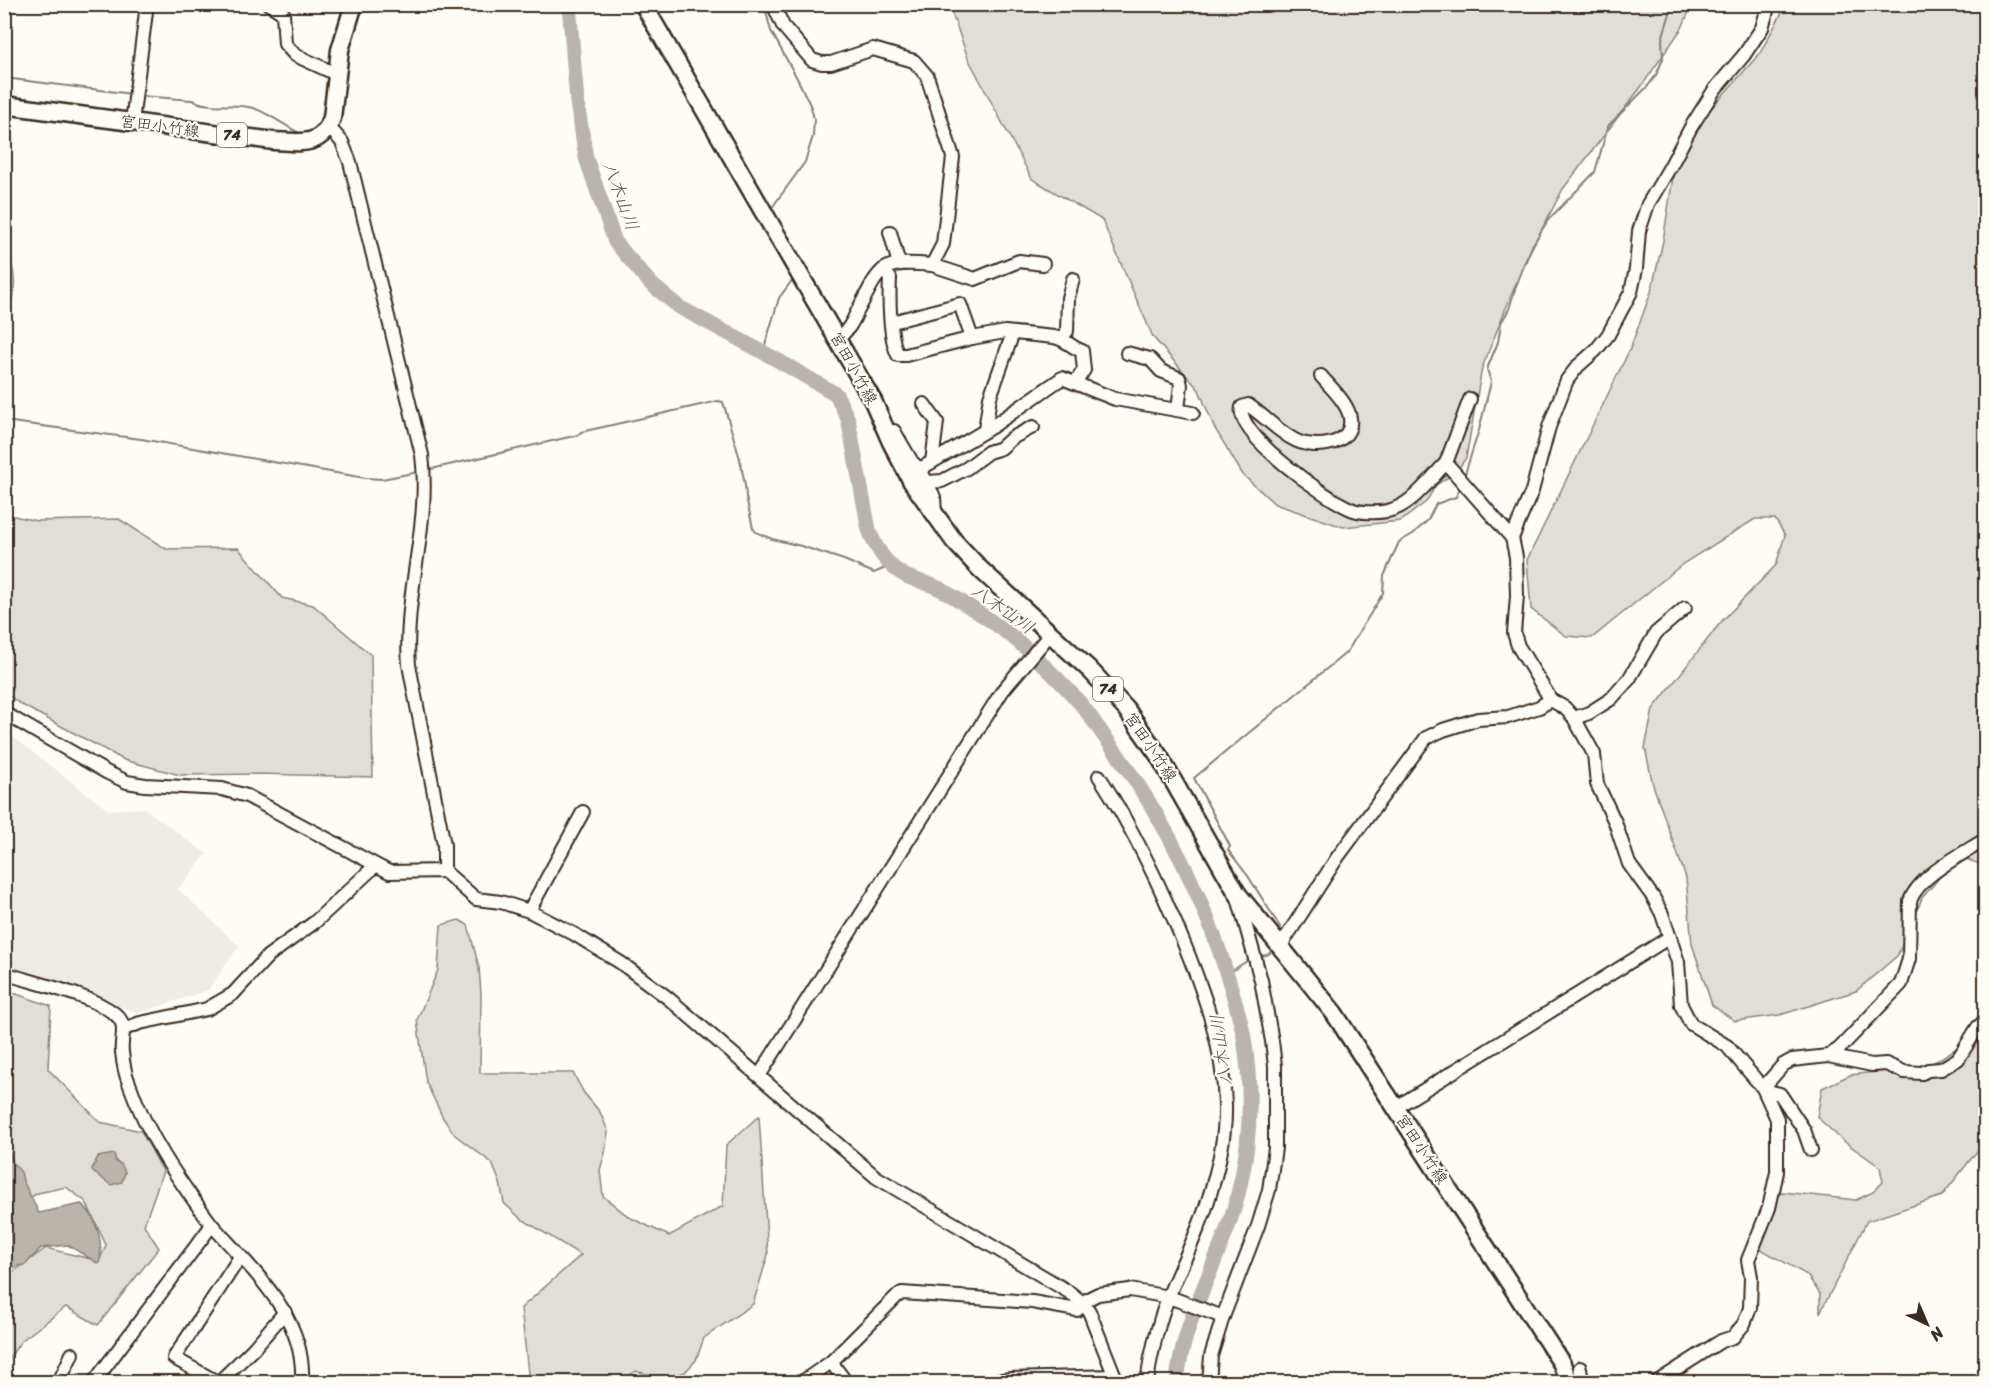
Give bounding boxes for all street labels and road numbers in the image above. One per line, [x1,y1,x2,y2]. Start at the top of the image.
street label: 宮田小竹線 [118,106,202,146]
road number: 74 [217,123,247,147]
street label: 宮田小竹線 [822,326,886,410]
road number: 74 [1093,677,1123,701]
street label: 宮田小竹線 [1117,706,1185,788]
street label: 宮田小竹線 [1388,1108,1456,1190]

